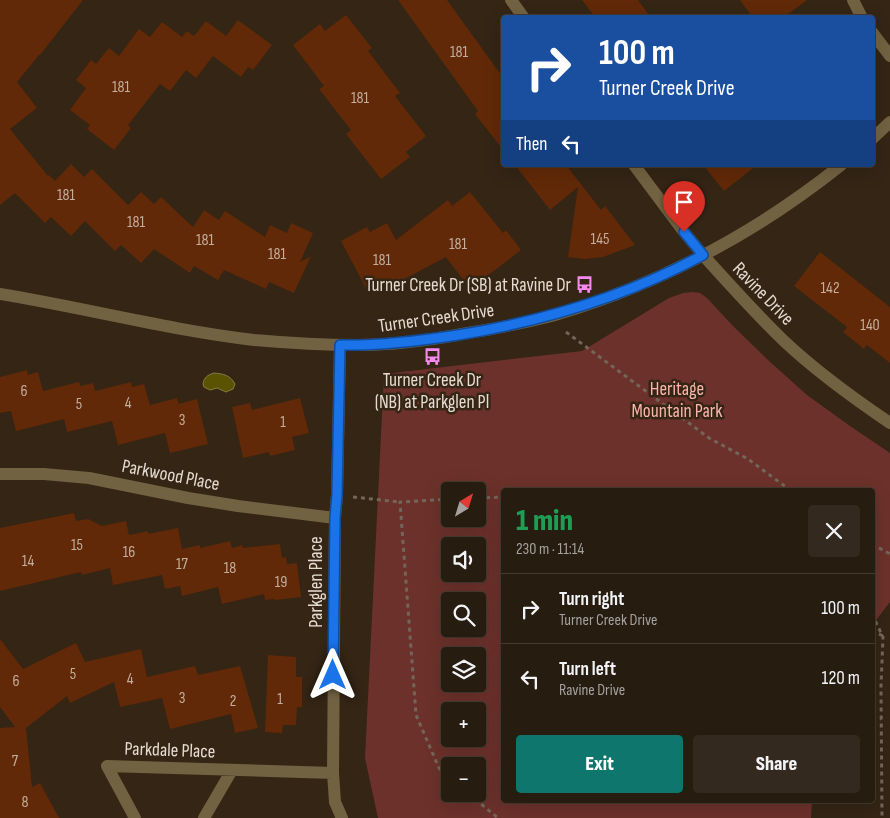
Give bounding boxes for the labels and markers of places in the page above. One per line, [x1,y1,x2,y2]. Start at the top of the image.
pin [663,181,705,232]
place label: Turner Creek Dr (SB) at Ravine Dr [365,274,572,297]
bus stop icon: Turner Creek Dr (SB) at Ravine Dr [575,274,595,294]
bus stop icon: Turner Creek Dr (NB) at Parkglen Pl [422,346,442,366]
place label: Turner Creek Dr (NB) at Parkglen Pl [375,369,489,414]

